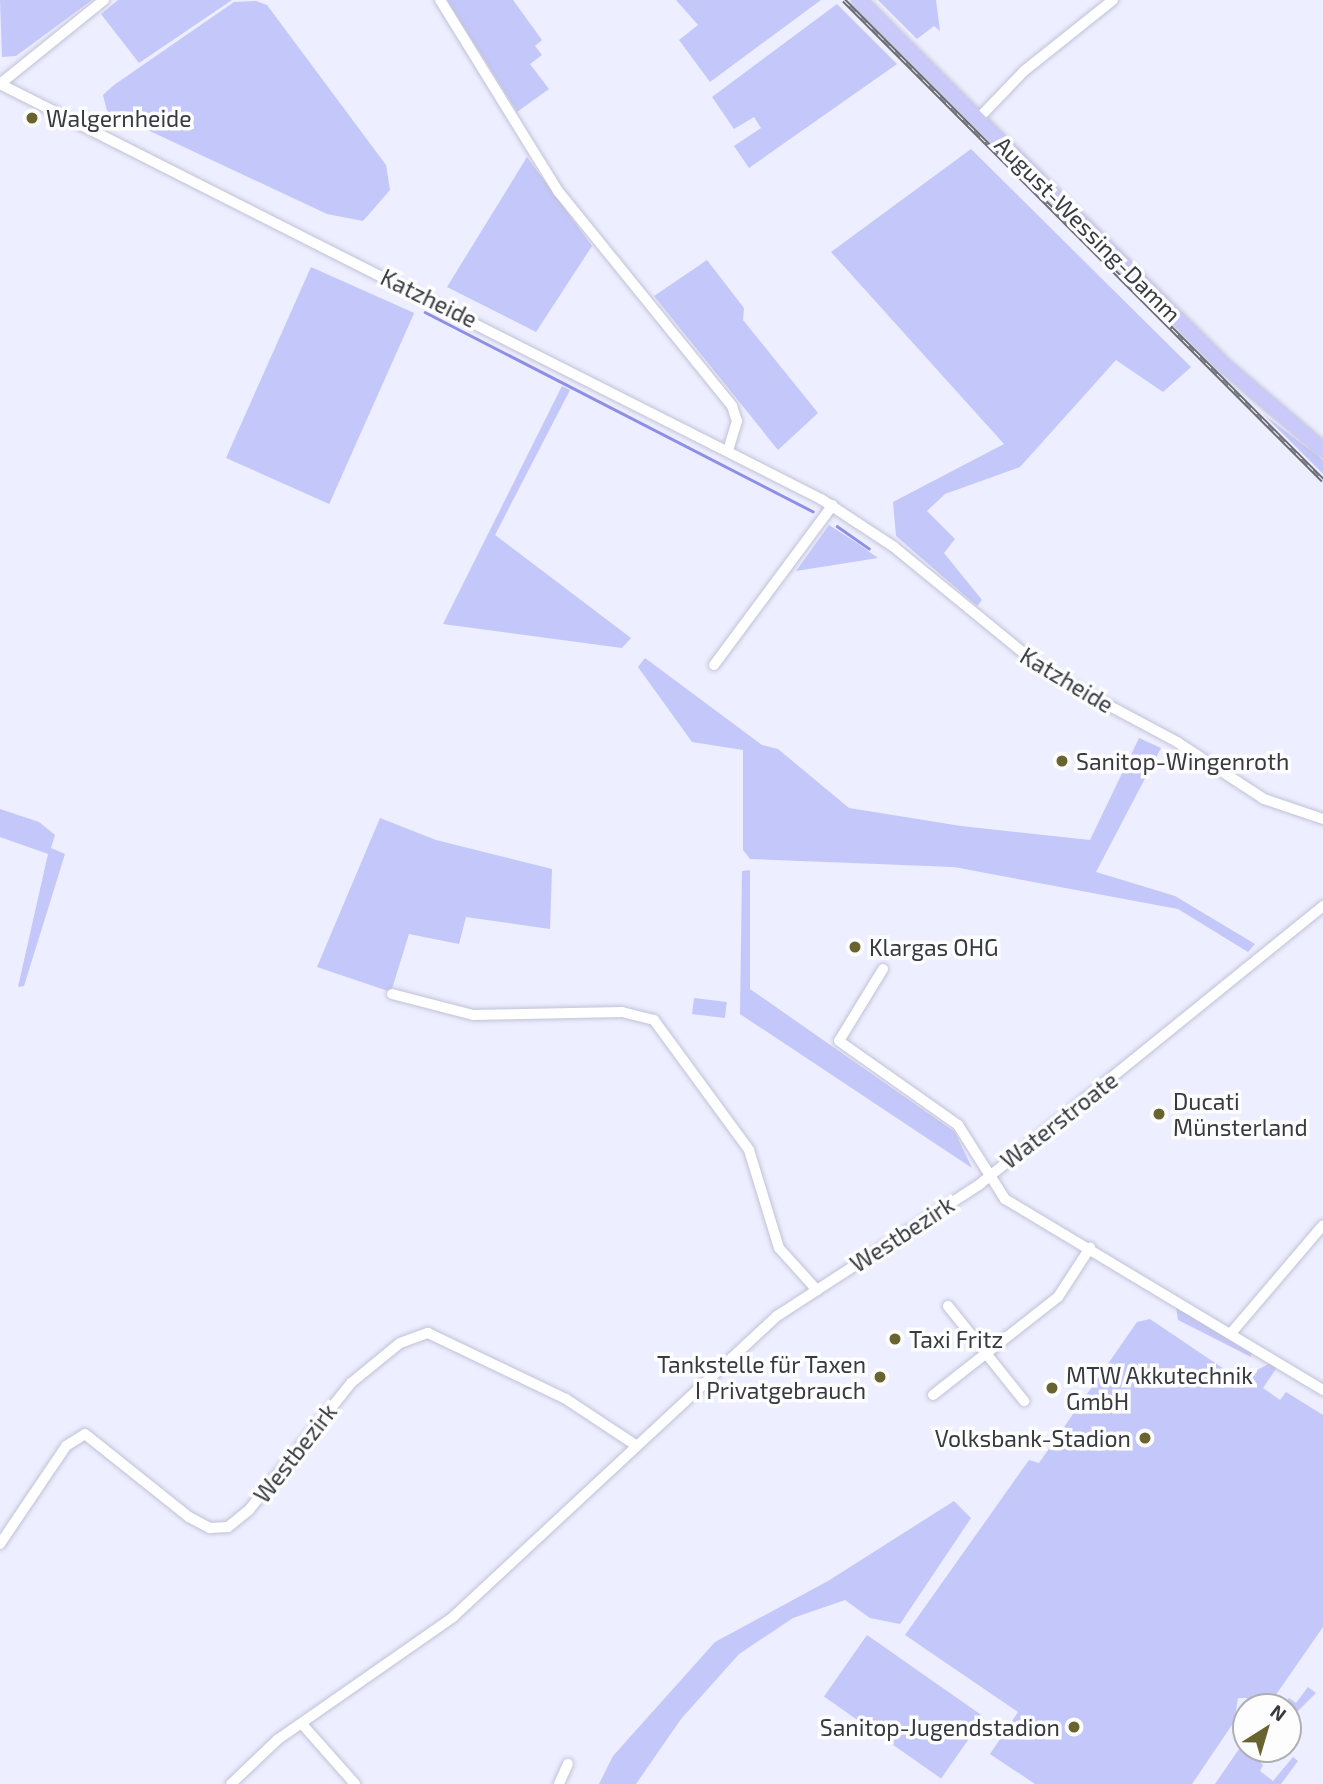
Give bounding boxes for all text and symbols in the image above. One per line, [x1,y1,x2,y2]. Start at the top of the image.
place label: Walgernheide [46,104,192,132]
marker: Walgernheide [24,110,40,126]
street label: August-Wessing-Damm [989,130,1187,328]
street label: Katzheide [376,263,482,333]
street label: Katzheide [1015,641,1119,719]
place label: Sanitop-Wingenroth [1076,747,1289,775]
marker: Sanitop-Wingenroth [1054,753,1070,769]
place label: Klargas OHG [869,933,999,961]
marker: Klargas OHG [847,939,863,955]
street label: Waterstroate [995,1066,1123,1174]
place label: Ducati Münsterland [1173,1087,1308,1141]
marker: Ducati Münsterland [1151,1106,1167,1122]
street label: Westbezirk [845,1190,959,1278]
place label: Taxi Fritz [909,1325,1003,1353]
marker: Taxi Fritz [887,1331,903,1347]
place label: Tankstelle für Taxen I Privatgebrauch [656,1350,866,1404]
place label: MTW Akkutechnik GmbH [1066,1361,1254,1415]
marker: Tankstelle für Taxen I Privatgebrauch [872,1369,888,1385]
marker: MTW Akkutechnik GmbH [1044,1380,1060,1396]
street label: Westbezirk [248,1398,342,1508]
place label: Volksbank-Stadion [935,1424,1131,1452]
marker: Volksbank-Stadion [1137,1430,1153,1446]
north arrow [1232,1693,1302,1763]
text: N [1266,1699,1291,1726]
place label: Sanitop-Jugendstadion [820,1713,1060,1741]
marker: Sanitop-Jugendstadion [1066,1719,1082,1735]

